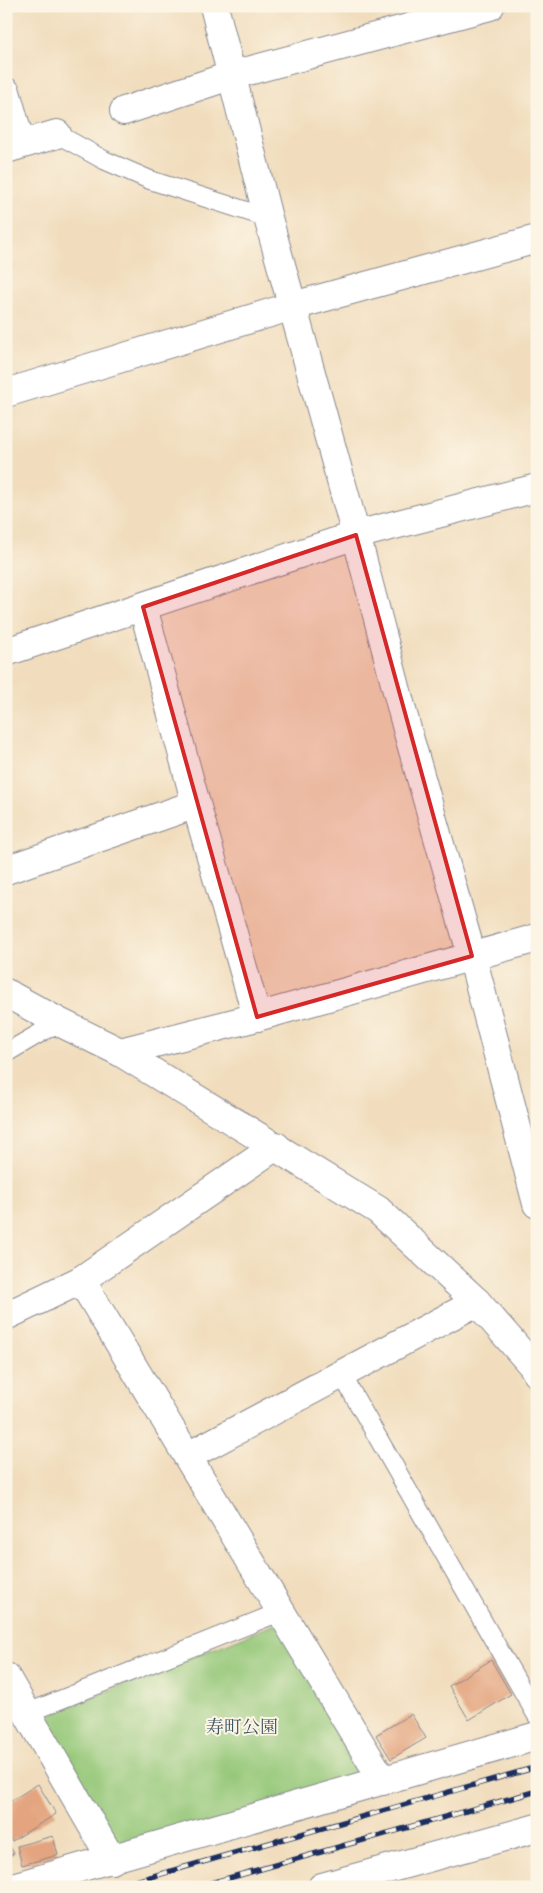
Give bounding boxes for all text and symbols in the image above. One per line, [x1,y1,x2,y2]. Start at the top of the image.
park label: 寿町公園 [206,1715,278,1740]

